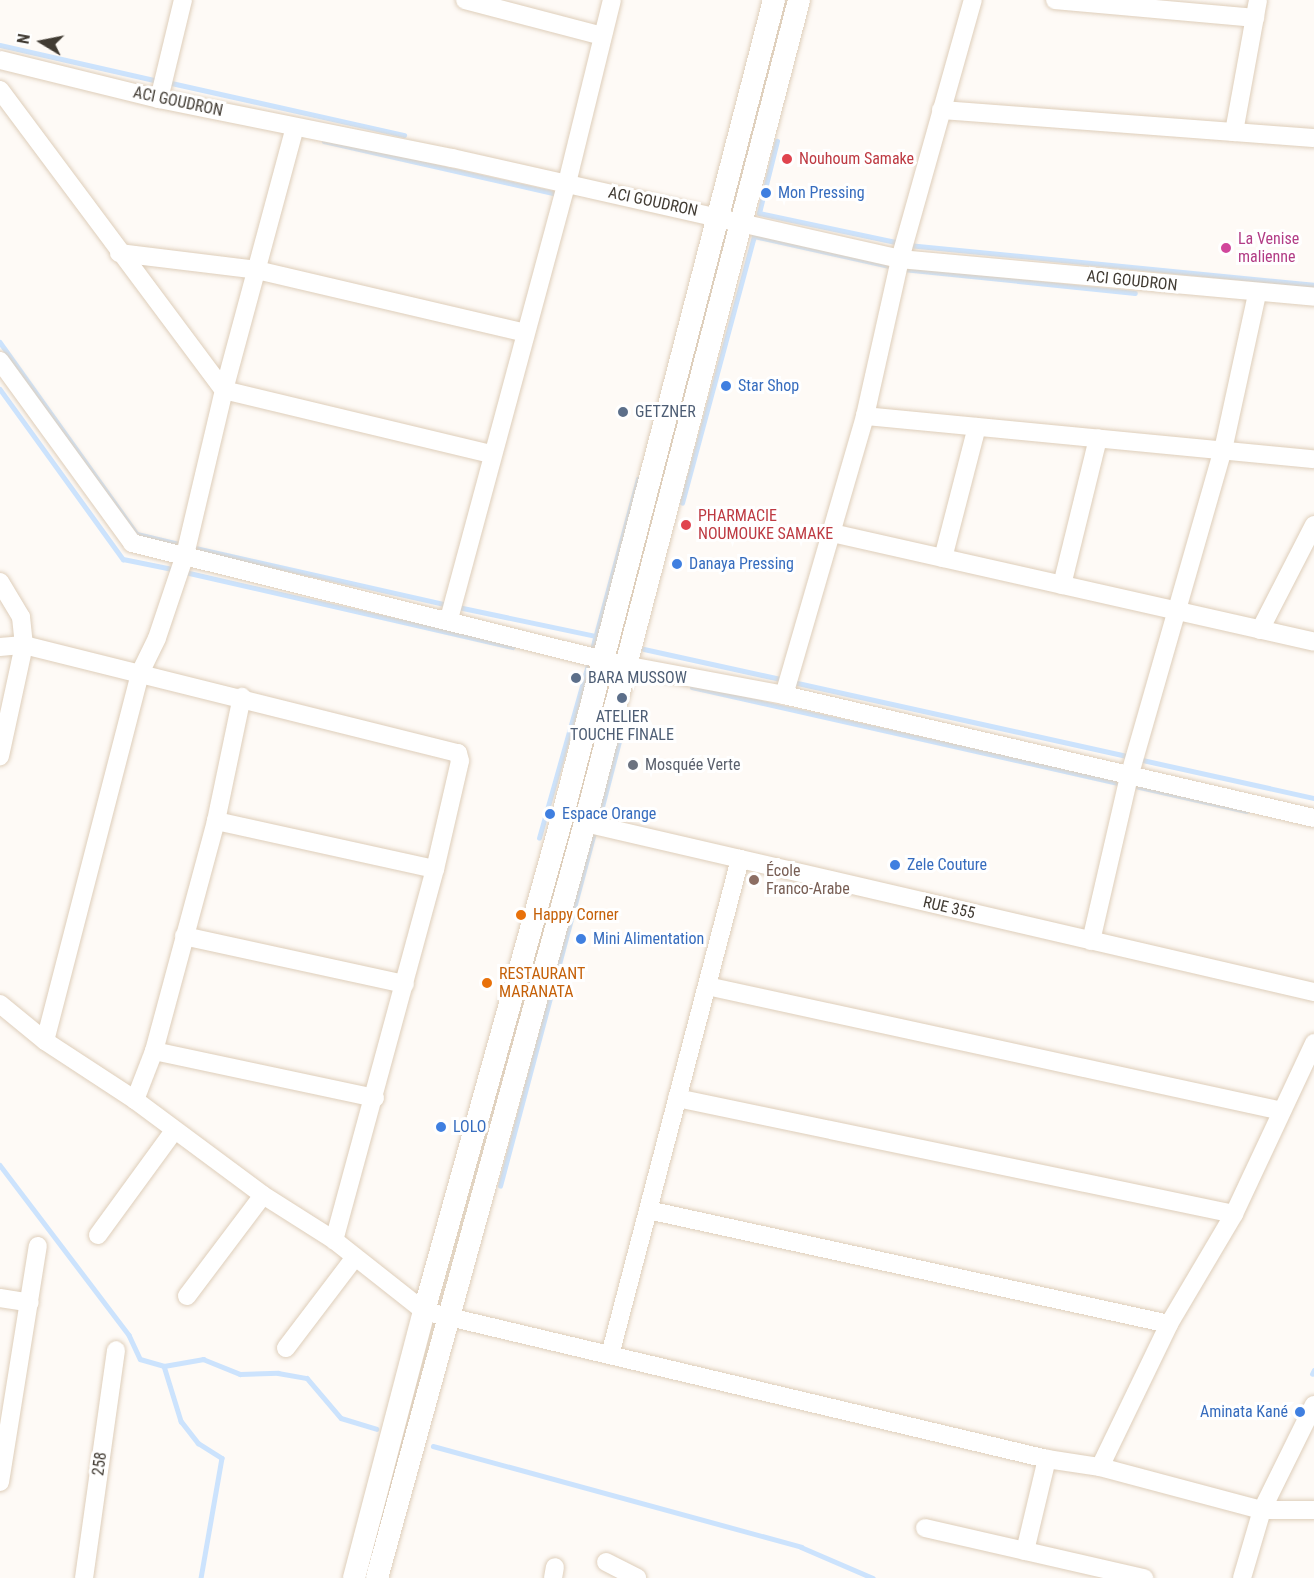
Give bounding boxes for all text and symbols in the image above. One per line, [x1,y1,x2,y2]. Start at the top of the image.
north arrow [12,12,72,72]
text: N [14,32,34,45]
street label: ACI GOUDRON [131,83,225,121]
place label: Nouhoum Samake [799,149,914,169]
marker: Nouhoum Samake [780,152,794,166]
street label: ACI GOUDRON [606,183,700,221]
place label: Mon Pressing [778,183,865,203]
marker: Mon Pressing [759,186,773,200]
place label: La Venise malienne [1238,229,1299,267]
marker: La Venise malienne [1219,241,1233,255]
street label: ACI GOUDRON [1086,267,1178,295]
place label: Star Shop [738,376,799,396]
marker: Star Shop [719,379,733,393]
place label: GETZNER [635,402,696,422]
marker: GETZNER [616,405,630,419]
place label: PHARMACIE NOUMOUKE SAMAKE [698,506,833,544]
marker: PHARMACIE NOUMOUKE SAMAKE [679,518,693,532]
place label: Danaya Pressing [689,554,794,574]
marker: Danaya Pressing [670,557,684,571]
place label: BARA MUSSOW [588,668,687,688]
marker: BARA MUSSOW [569,671,583,685]
marker: ATELIER TOUCHE FINALE [615,691,629,705]
place label: ATELIER TOUCHE FINALE [570,707,674,745]
place label: Mosquée Verte [645,755,740,775]
marker: Mosquée Verte [626,758,640,772]
place label: Espace Orange [562,804,656,824]
marker: Espace Orange [543,807,557,821]
place label: Zele Couture [907,855,987,875]
marker: Zele Couture [888,858,902,872]
place label: École Franco-Arabe [766,861,850,899]
marker: École Franco-Arabe [747,873,761,887]
street label: RUE 355 [921,893,977,923]
place label: Happy Corner [533,905,619,925]
marker: Happy Corner [514,908,528,922]
place label: Mini Alimentation [593,929,704,949]
marker: Mini Alimentation [574,932,588,946]
place label: RESTAURANT MARANATA [499,964,585,1002]
marker: RESTAURANT MARANATA [480,976,494,990]
place label: LOLO [453,1117,486,1137]
marker: LOLO [434,1120,448,1134]
place label: Aminata Kané [1200,1402,1288,1422]
marker: Aminata Kané [1293,1405,1307,1419]
street label: 258 [89,1451,111,1477]

